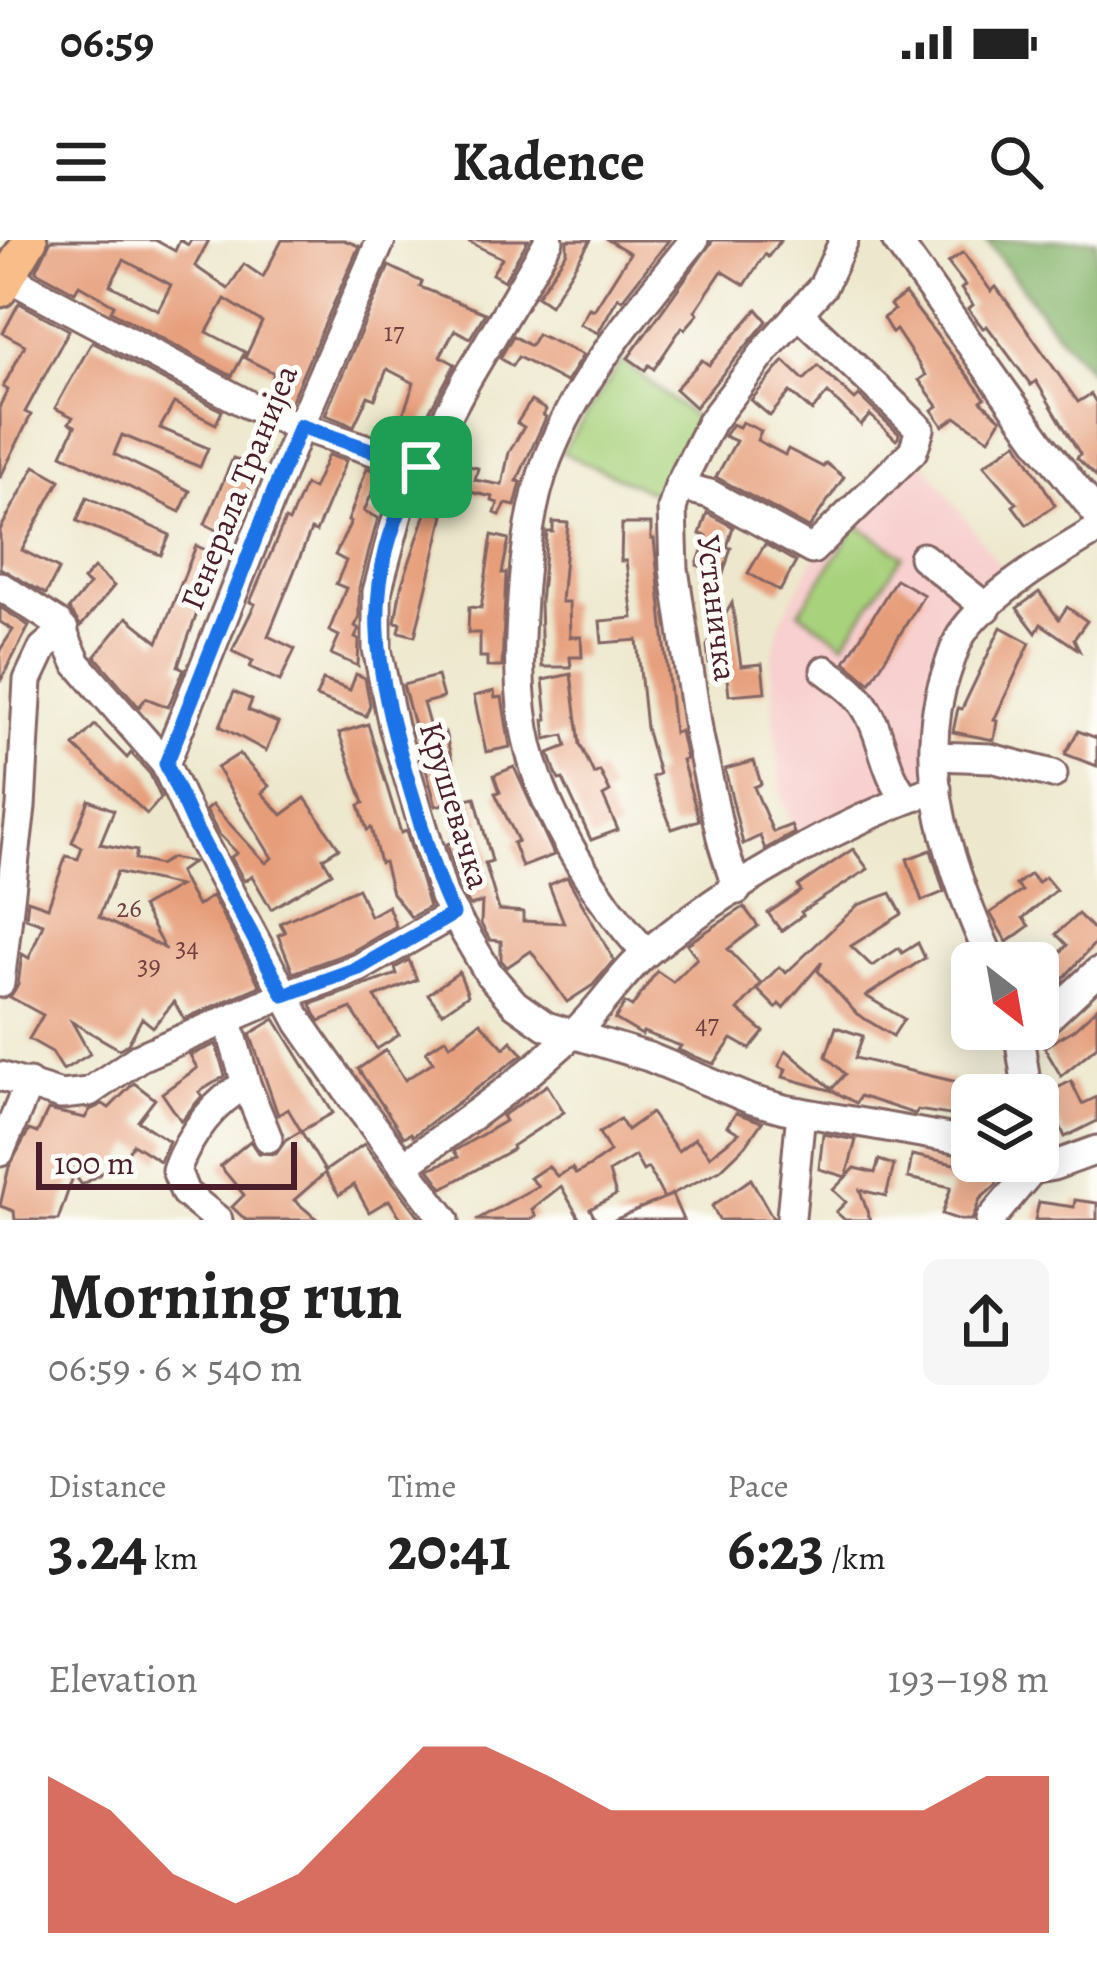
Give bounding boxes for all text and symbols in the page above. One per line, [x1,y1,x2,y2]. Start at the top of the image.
text: 06:59 [60,11,154,73]
text: Kadence [452,125,645,199]
icon: menu [48,129,114,195]
icon: search [983,129,1049,195]
house number: 17 [384,314,405,350]
street label: Генерала Транијеа [169,357,308,616]
pin [370,416,472,518]
icon: arrive [388,434,454,500]
street label: Устаничка [686,532,749,684]
street label: Крушевачка [409,716,502,895]
house number: 26 [116,890,142,926]
house number: 34 [175,929,199,965]
north arrow [951,942,1059,1050]
map controls [951,942,1059,1182]
house number: 39 [137,947,161,983]
house number: 47 [695,1006,719,1042]
button: layers [951,1074,1059,1182]
scale bar [36,1136,297,1189]
text: 100 m [54,1140,134,1185]
text: Morning run [48,1251,403,1341]
button: share [923,1259,1049,1385]
text: 06:59 · 6 × 540 m [48,1341,302,1394]
text: Distance [48,1463,166,1508]
text: Time [388,1463,456,1508]
text: Pace [727,1463,789,1508]
text: 3.24 [48,1508,147,1590]
text: 20:41 [388,1508,511,1590]
text: 6:23 [727,1508,824,1590]
text: km [147,1535,198,1580]
text: /km [824,1535,886,1580]
text: Elevation [48,1652,198,1705]
text: 193–198 m [888,1652,1049,1705]

